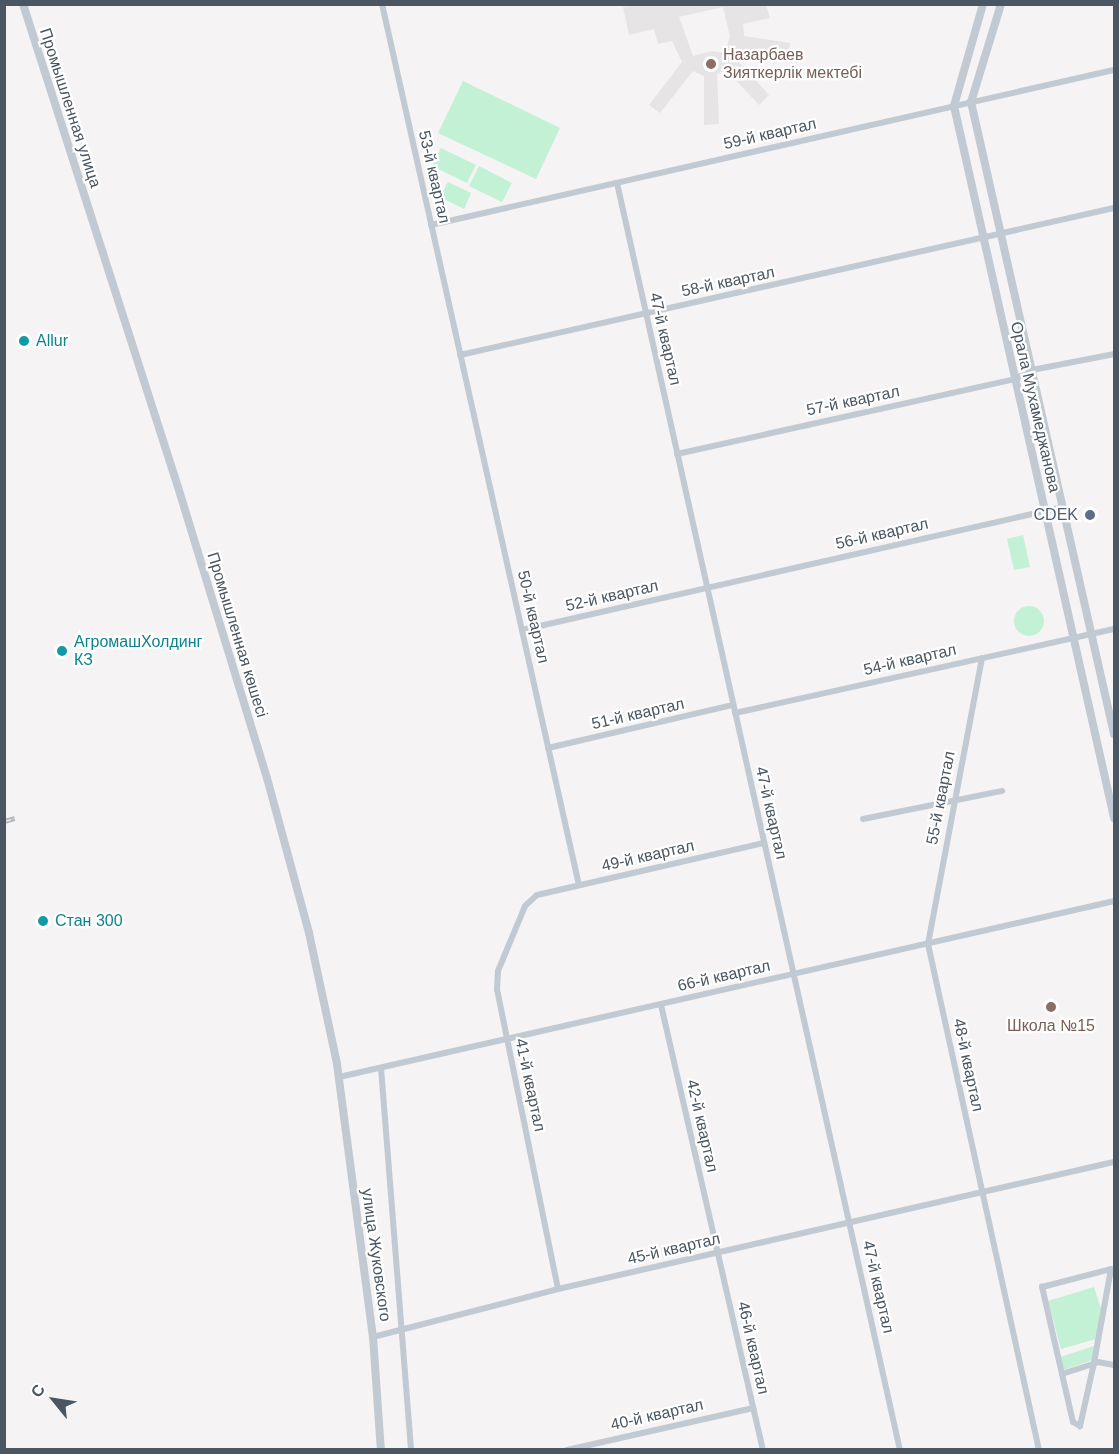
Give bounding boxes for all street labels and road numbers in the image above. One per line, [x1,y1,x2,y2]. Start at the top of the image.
street label: Промышленная улица [35,26,105,190]
street label: 59-й квартал [722,114,818,154]
street label: 53-й квартал [414,129,454,225]
street label: 58-й квартал [680,263,776,301]
street label: 47-й квартал [645,291,685,387]
street label: Орала Мухамеджанова [1006,320,1064,494]
street label: 57-й квартал [805,382,901,420]
street label: 56-й квартал [834,514,930,554]
street label: Промышленная көшесі [203,550,271,720]
street label: 50-й квартал [513,569,553,665]
street label: 52-й квартал [564,576,660,616]
street label: 54-й квартал [862,640,958,680]
street label: 51-й квартал [590,694,686,734]
street label: 55-й квартал [923,750,959,846]
street label: 47-й квартал [751,765,791,861]
street label: 49-й квартал [600,836,696,876]
street label: 66-й квартал [676,956,772,996]
street label: 48-й квартал [949,1017,987,1113]
street label: 41-й квартал [511,1037,549,1133]
street label: 42-й квартал [682,1078,722,1174]
street label: улица Жуковского [357,1187,395,1323]
street label: 45-й квартал [626,1229,722,1269]
street label: 47-й квартал [858,1239,898,1335]
street label: 46-й квартал [733,1300,773,1396]
street label: 40-й квартал [609,1395,705,1435]

